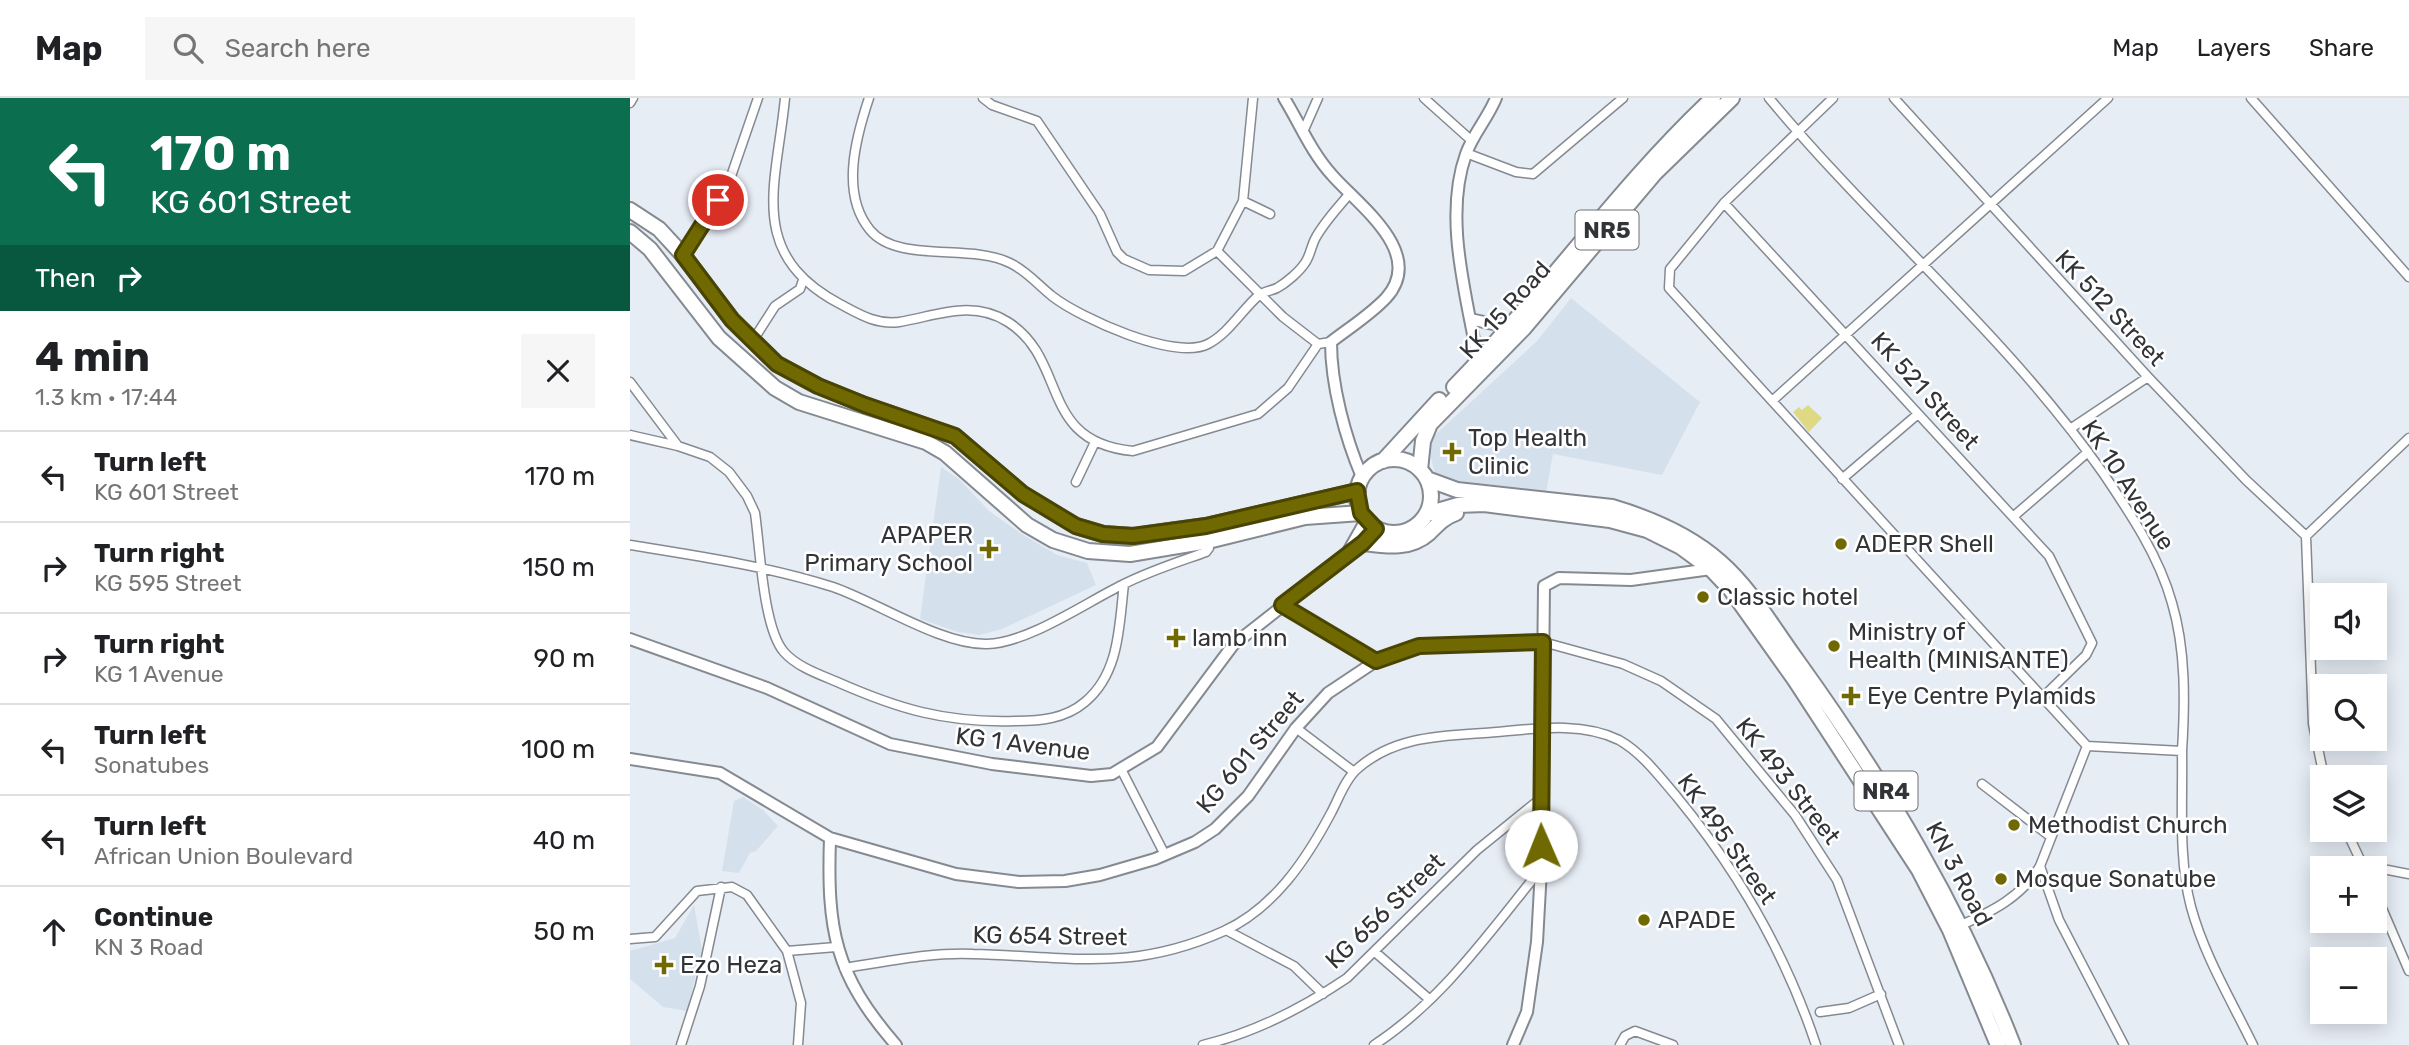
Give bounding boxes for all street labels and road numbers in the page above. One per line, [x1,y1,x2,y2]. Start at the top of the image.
road number: NR5 [1576,211,1639,250]
street label: KK 512 Street [2049,244,2171,372]
street label: KK 15 Road [1454,255,1556,365]
street label: KK 521 Street [1865,327,1985,455]
street label: KK 10 Avenue [2076,415,2180,555]
street label: KG 601 Street [1191,685,1309,819]
street label: KK 493 Street [1730,712,1846,850]
street label: KG 1 Avenue [954,722,1092,766]
street label: KK 495 Street [1672,768,1782,910]
road number: NR4 [1854,772,1918,810]
street label: KN 3 Road [1920,817,1998,931]
street label: KG 656 Street [1320,847,1450,975]
street label: KG 654 Street [972,921,1128,951]

